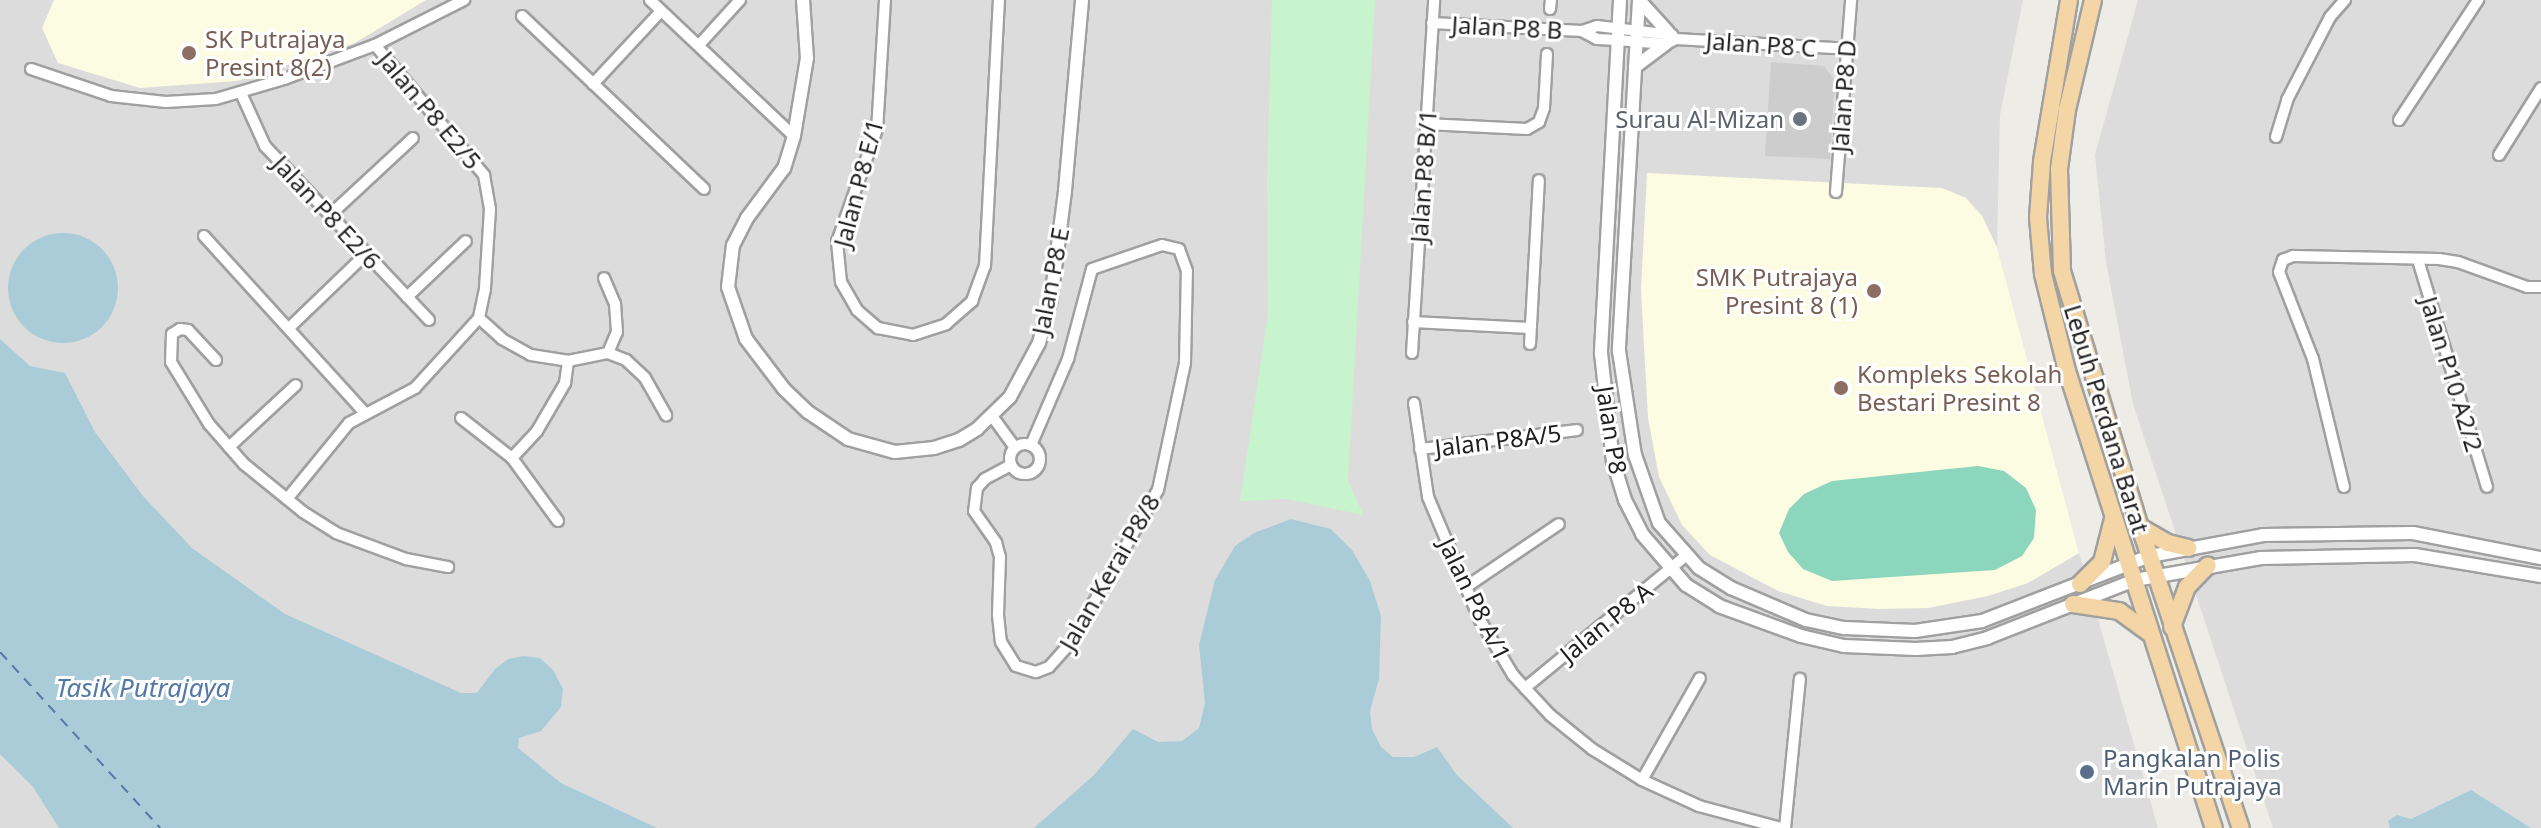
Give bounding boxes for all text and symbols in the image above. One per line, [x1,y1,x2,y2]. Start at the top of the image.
street label: Jalan P8 B [1451,10,1563,44]
place label: SK Putrajaya Presint 8(2) [205,25,346,81]
street label: Jalan P8 C [1705,26,1817,62]
street label: Jalan P8 D [1825,39,1861,153]
marker: SK Putrajaya Presint 8(2) [180,44,198,62]
street label: Jalan P8 E2/5 [372,45,488,175]
place label: Surau Al-Mizan [1615,105,1784,133]
street label: Jalan P8 B/1 [1404,108,1442,244]
marker: Surau Al-Mizan [1791,110,1809,128]
street label: Jalan P8 E/1 [827,116,889,250]
street label: Jalan P8 E2/6 [267,149,387,275]
street label: Jalan P8 E [1026,225,1074,337]
place label: SMK Putrajaya Presint 8 (1) [1696,263,1858,319]
marker: SMK Putrajaya Presint 8 (1) [1865,282,1883,300]
street label: Jalan P10 A2/2 [2415,293,2489,455]
street label: Lebuh Perdana Barat [2058,301,2156,537]
place label: Kompleks Sekolah Bestari Presint 8 [1857,360,2062,416]
marker: Kompleks Sekolah Bestari Presint 8 [1832,379,1850,397]
street label: Jalan P8 [1591,384,1633,476]
street label: Jalan P8A/5 [1433,418,1563,462]
street label: Jalan Kerai P8/8 [1053,489,1165,655]
street label: Jalan P8 A/1 [1433,533,1517,665]
street label: Jalan P8 A [1554,576,1658,668]
water label: Tasik Putrajaya [56,672,230,704]
place label: Pangkalan Polis Marin Putrajaya [2103,744,2282,800]
marker: Pangkalan Polis Marin Putrajaya [2078,763,2096,781]

